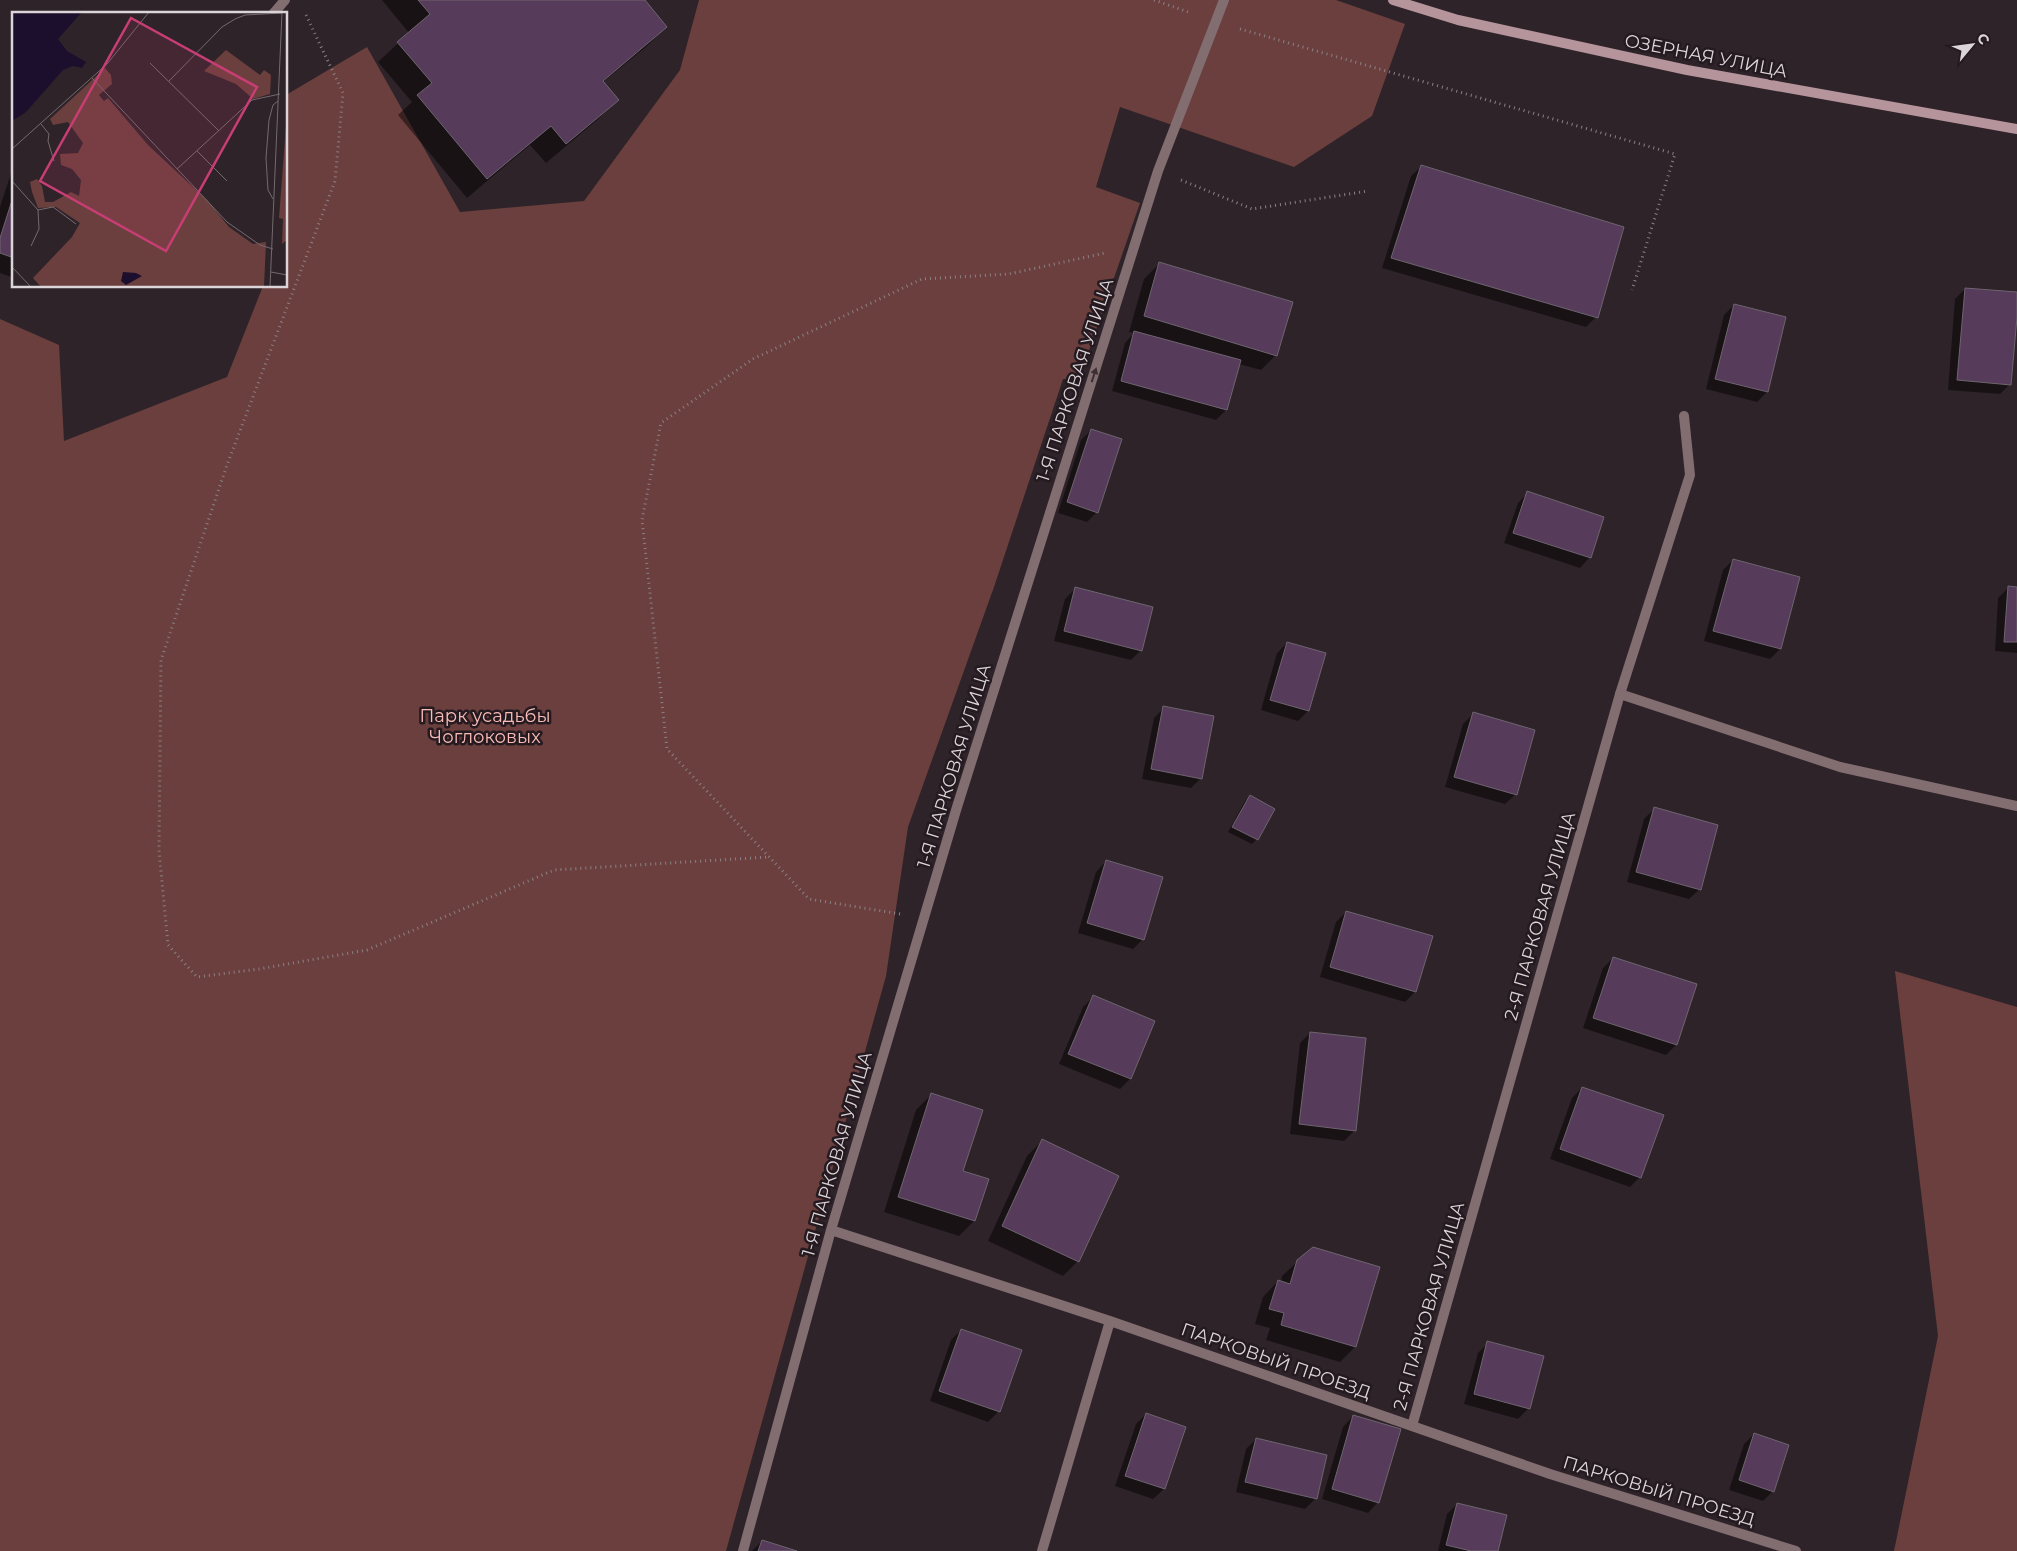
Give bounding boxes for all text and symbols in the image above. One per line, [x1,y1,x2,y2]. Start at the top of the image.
inset map [12,12,288,288]
north arrow [1947,20,1997,70]
street label: ОЗЕРНАЯ УЛИЦА [1623,29,1790,83]
text: С [1973,30,1994,48]
street label: 1-Я ПАРКОВАЯ УЛИЦА [1032,275,1118,484]
one-way arrow [1091,367,1098,382]
street label: 1-Я ПАРКОВАЯ УЛИЦА [912,661,996,871]
park label: Парк усадьбы Чоглоковых [419,705,551,748]
street label: 2-Я ПАРКОВАЯ УЛИЦА [1500,809,1581,1023]
street label: 1-Я ПАРКОВАЯ УЛИЦА [797,1048,877,1259]
street label: 2-Я ПАРКОВАЯ УЛИЦА [1389,1199,1470,1413]
street label: ПАРКОВЫЙ ПРОЕЗД [1178,1318,1374,1404]
street label: ПАРКОВЫЙ ПРОЕЗД [1560,1451,1758,1531]

